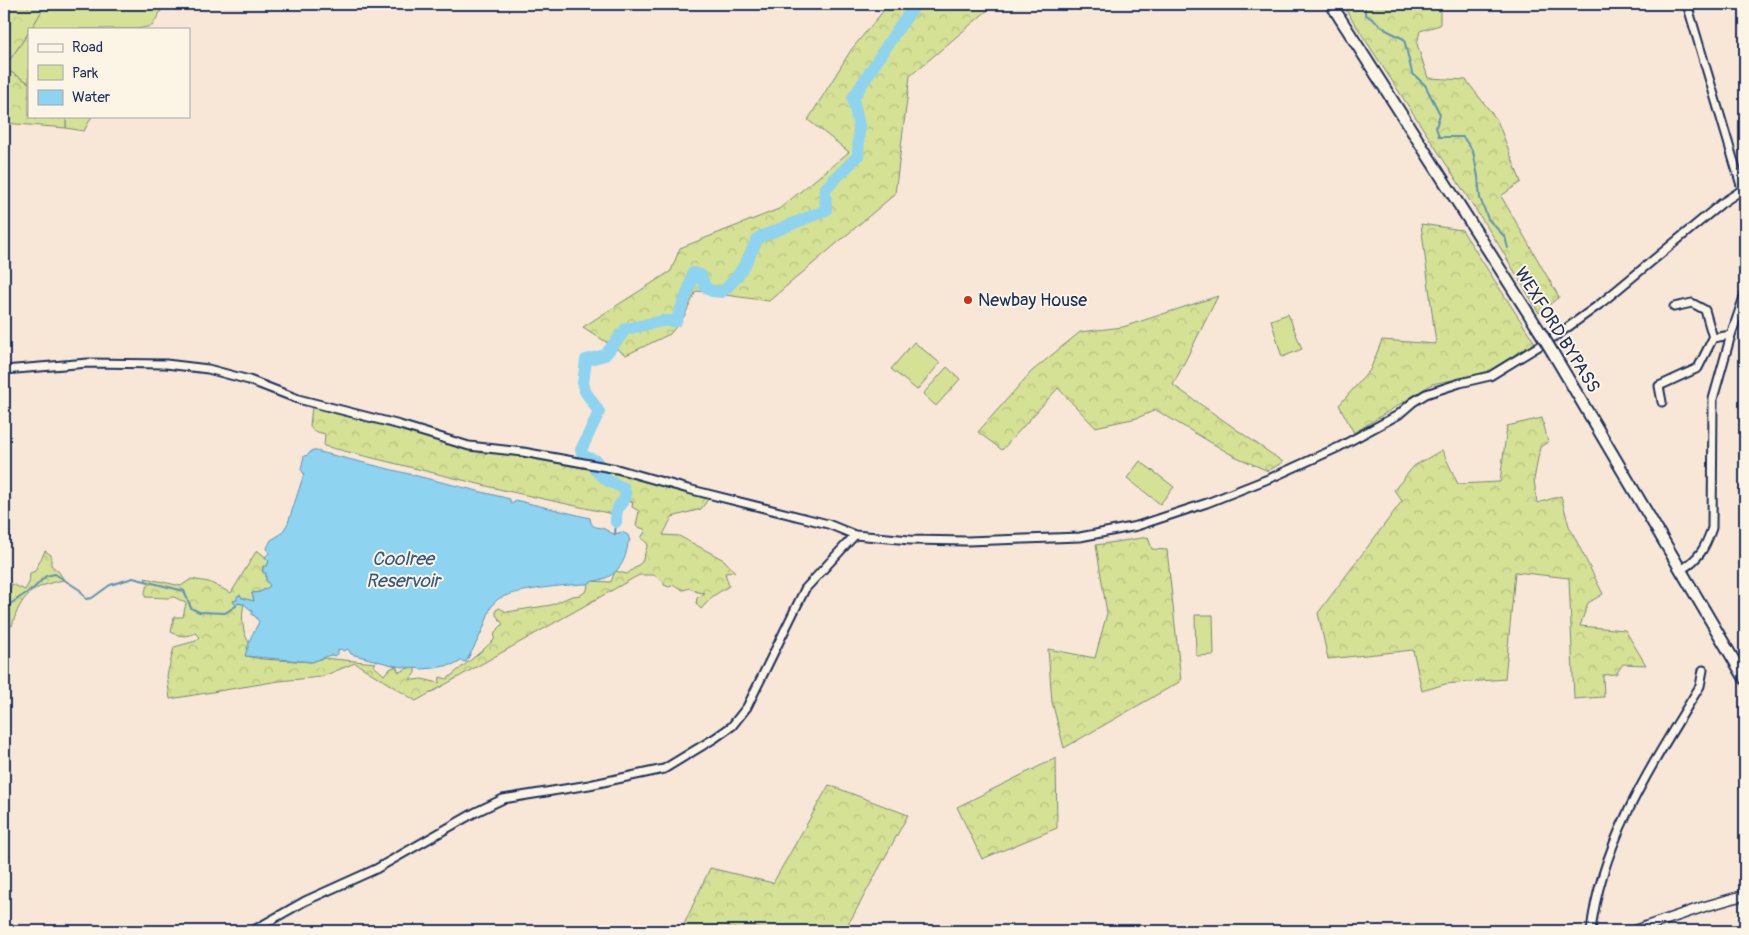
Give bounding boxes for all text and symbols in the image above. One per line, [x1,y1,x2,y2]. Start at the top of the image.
legend [28,28,190,118]
text: Road [72,38,103,57]
text: Park [72,64,99,83]
text: Water [72,88,111,107]
street label: WEXFORD BYPASS [1509,263,1605,397]
place label: Newbay House [978,289,1087,312]
marker: Newbay House [962,294,974,306]
water label: Coolree Reservoir [366,547,442,593]

